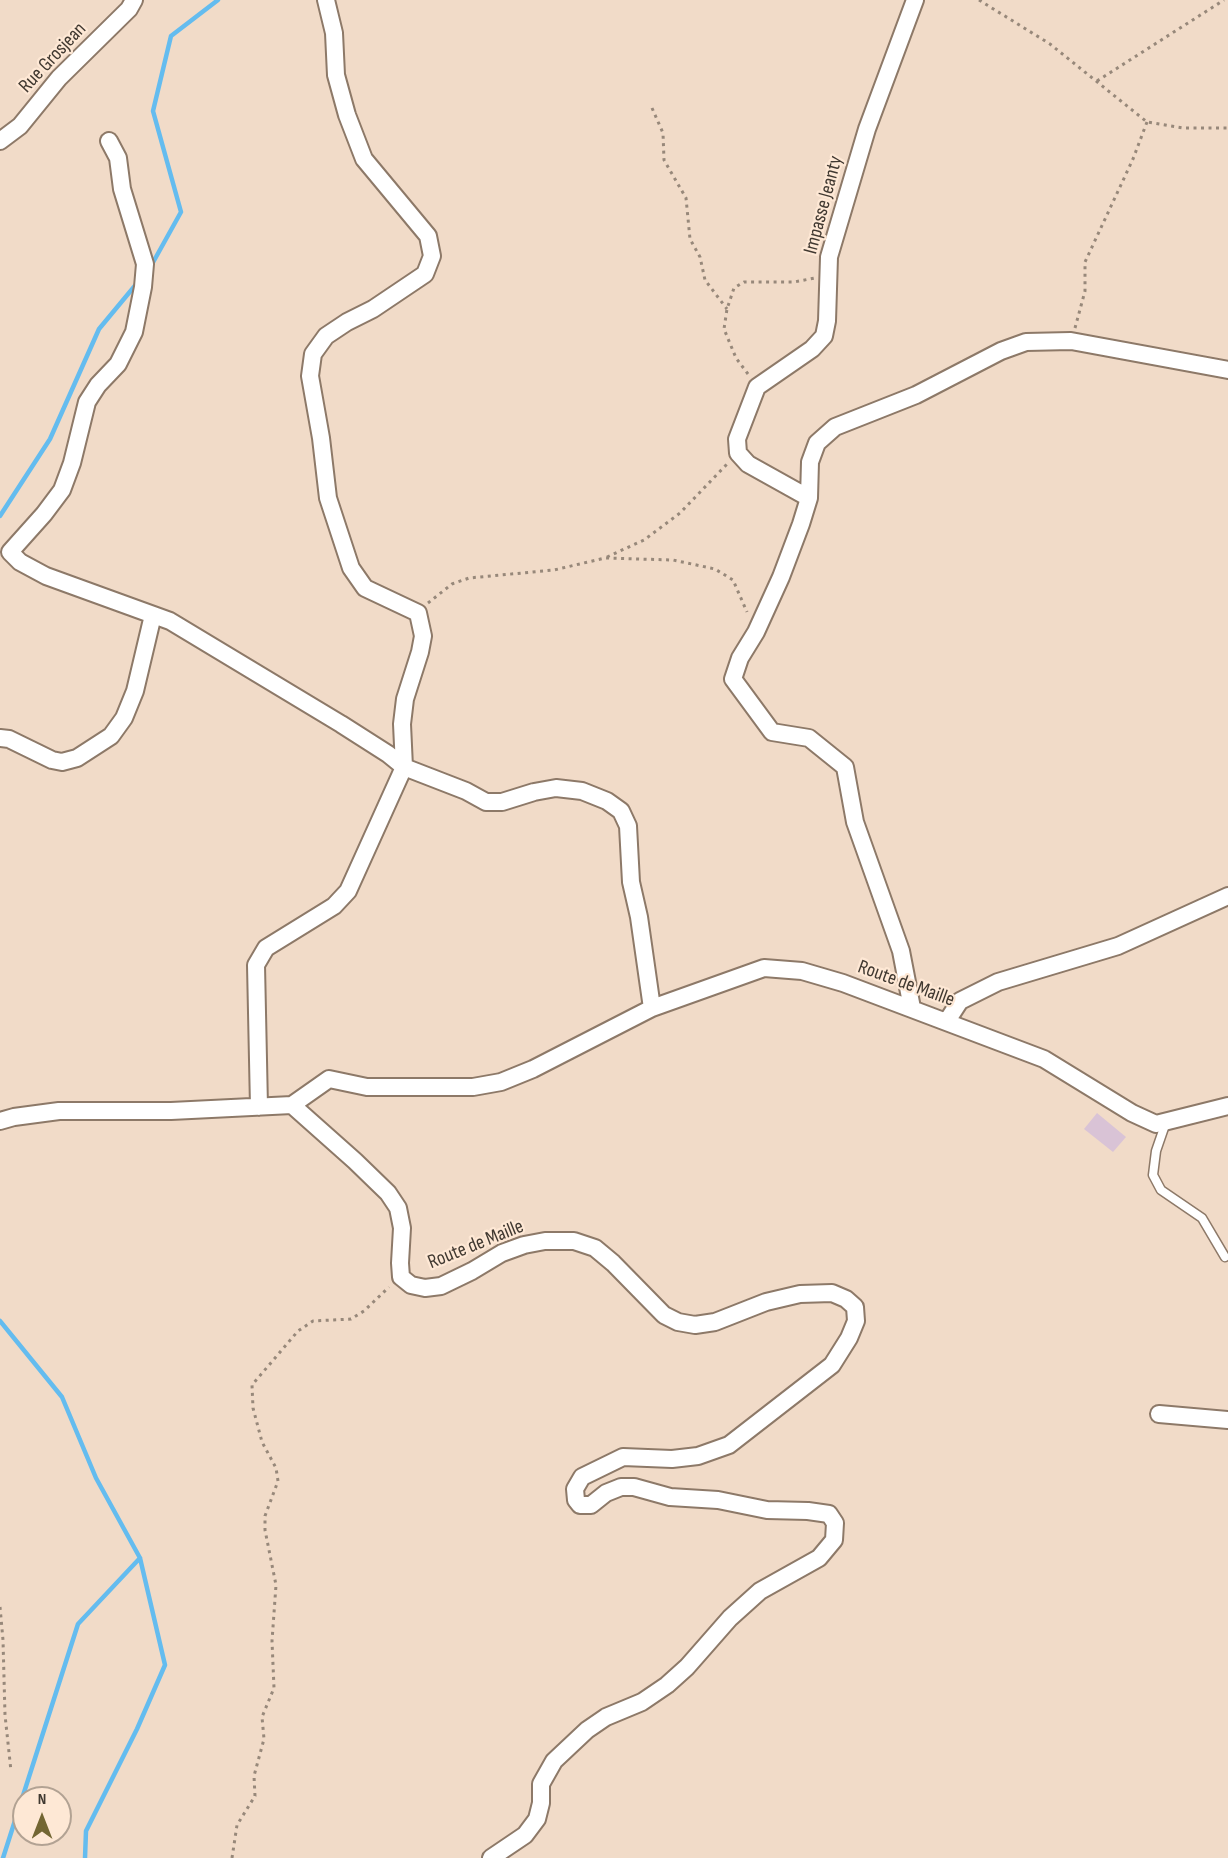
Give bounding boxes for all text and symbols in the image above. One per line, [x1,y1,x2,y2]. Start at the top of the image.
street label: Rue Grosjean [14,18,92,98]
street label: Impasse Jeanty [799,153,849,257]
street label: Route de Maille [854,955,958,1013]
street label: Route de Maille [425,1215,527,1275]
north arrow [12,1786,72,1846]
text: N [38,1790,46,1809]

